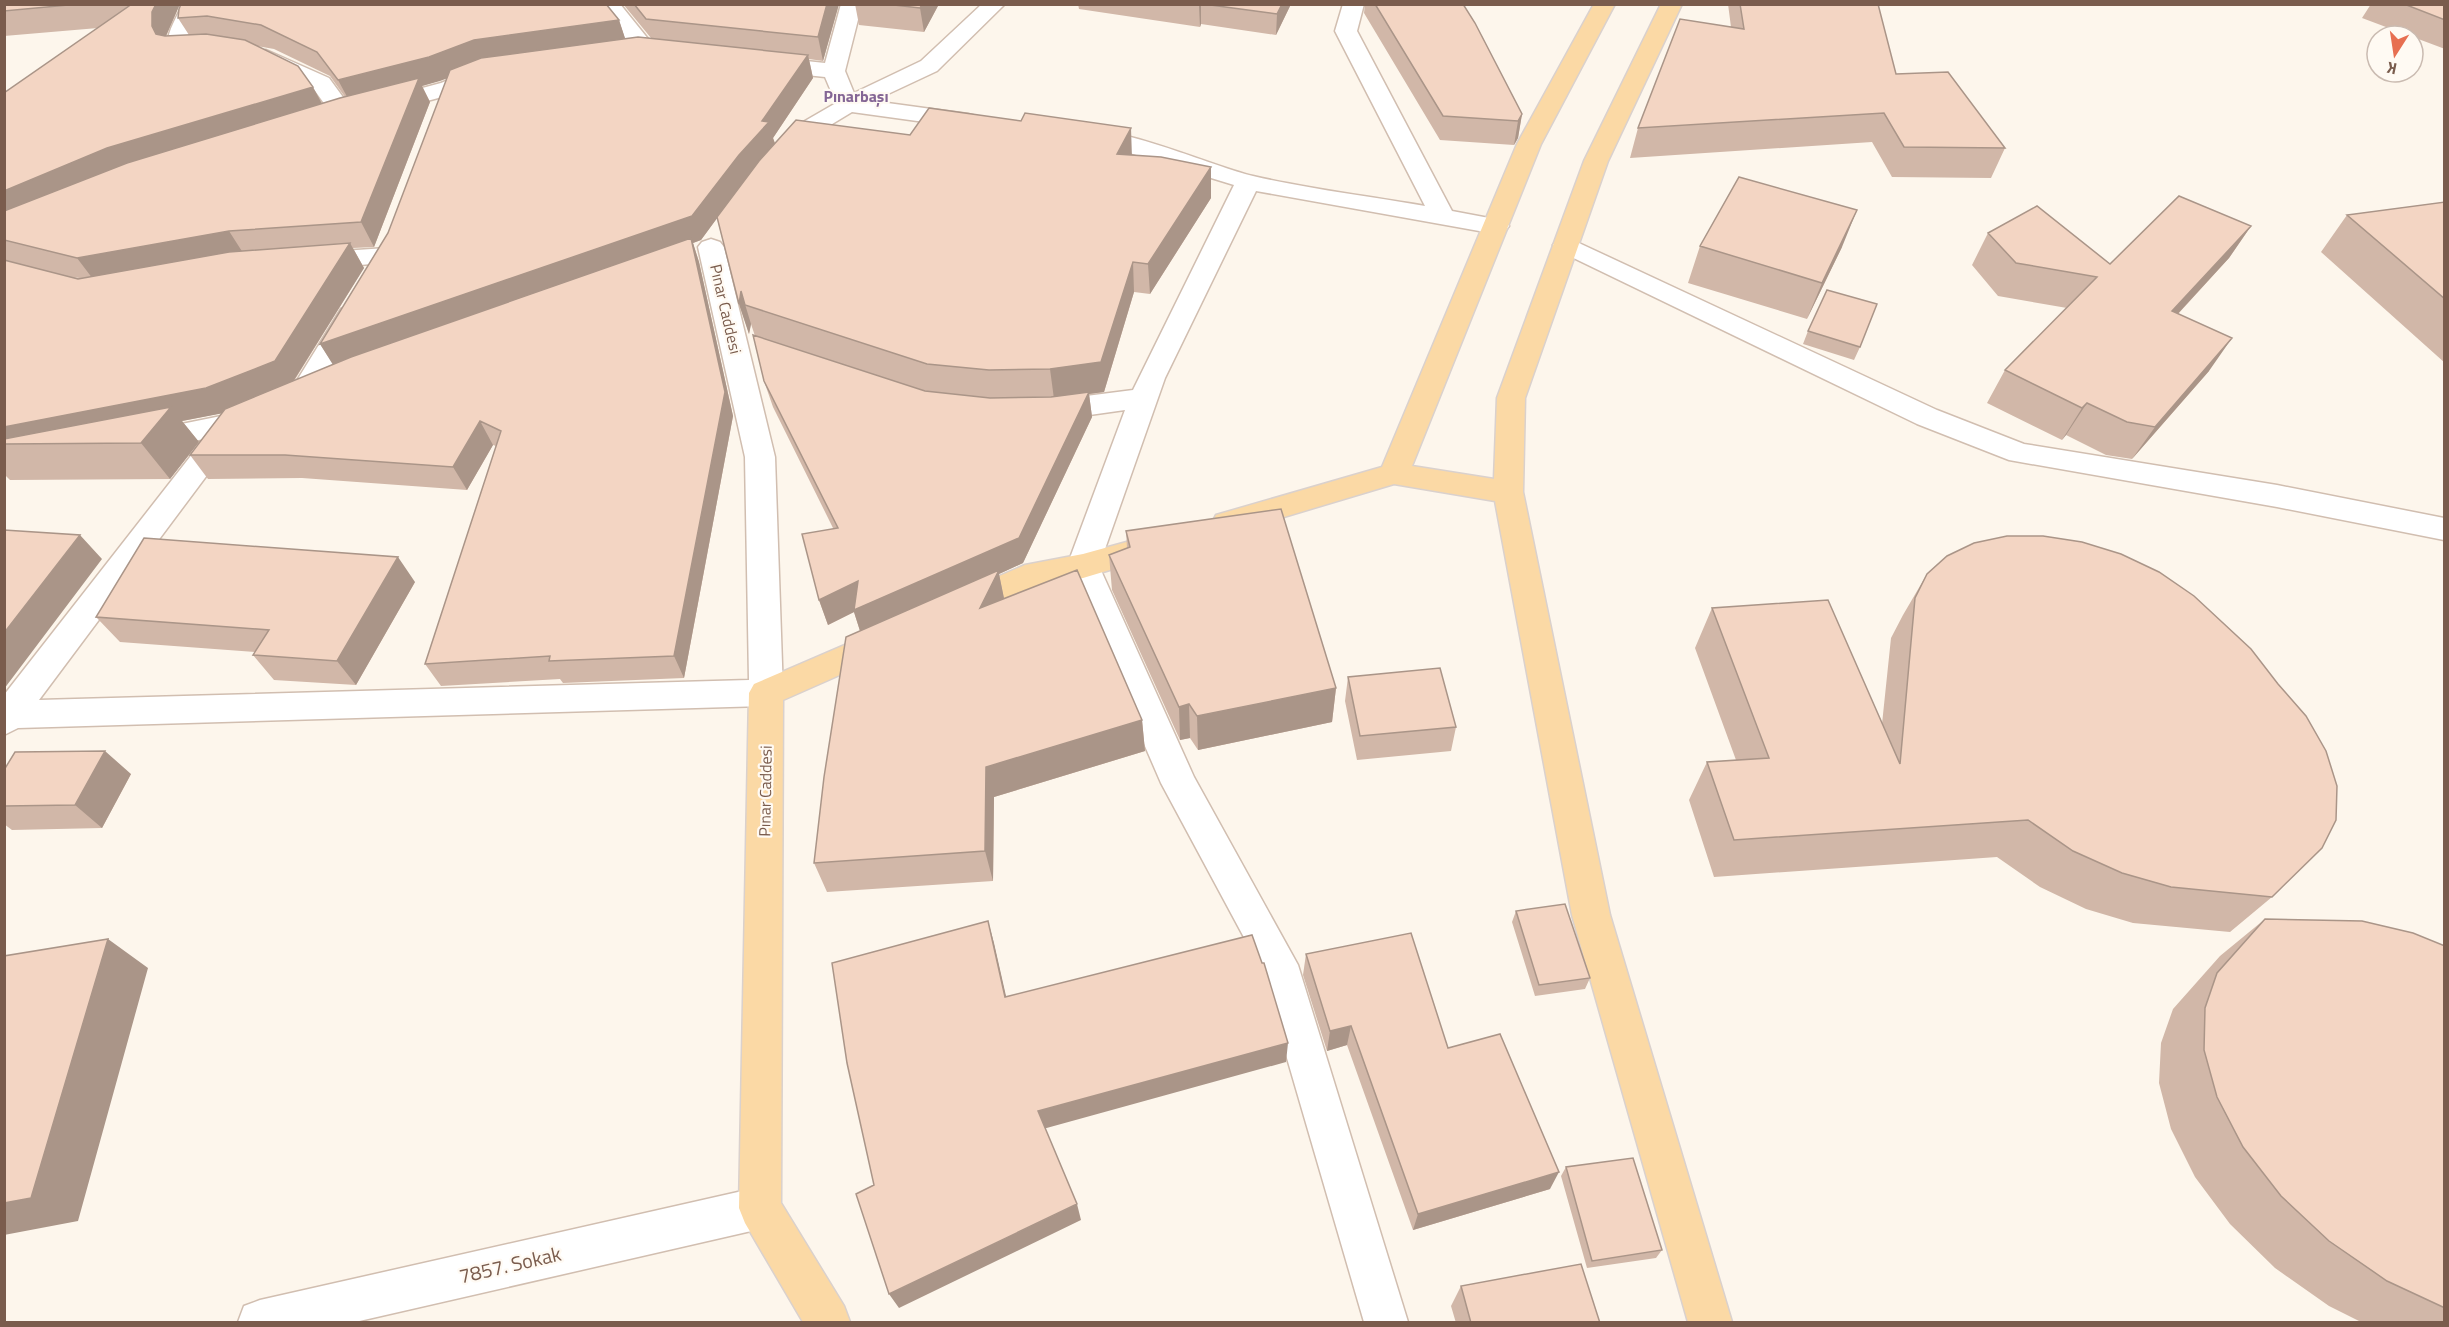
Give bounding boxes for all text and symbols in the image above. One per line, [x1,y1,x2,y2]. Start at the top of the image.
north arrow [2365,24,2425,84]
text: K [2384,56,2399,81]
district label: Pınarbaşı [823,84,889,108]
street label: Pınar Caddesi [704,262,748,356]
street label: Pınar Caddesi [752,745,778,837]
street label: 7857. Sokak [456,1238,564,1291]

